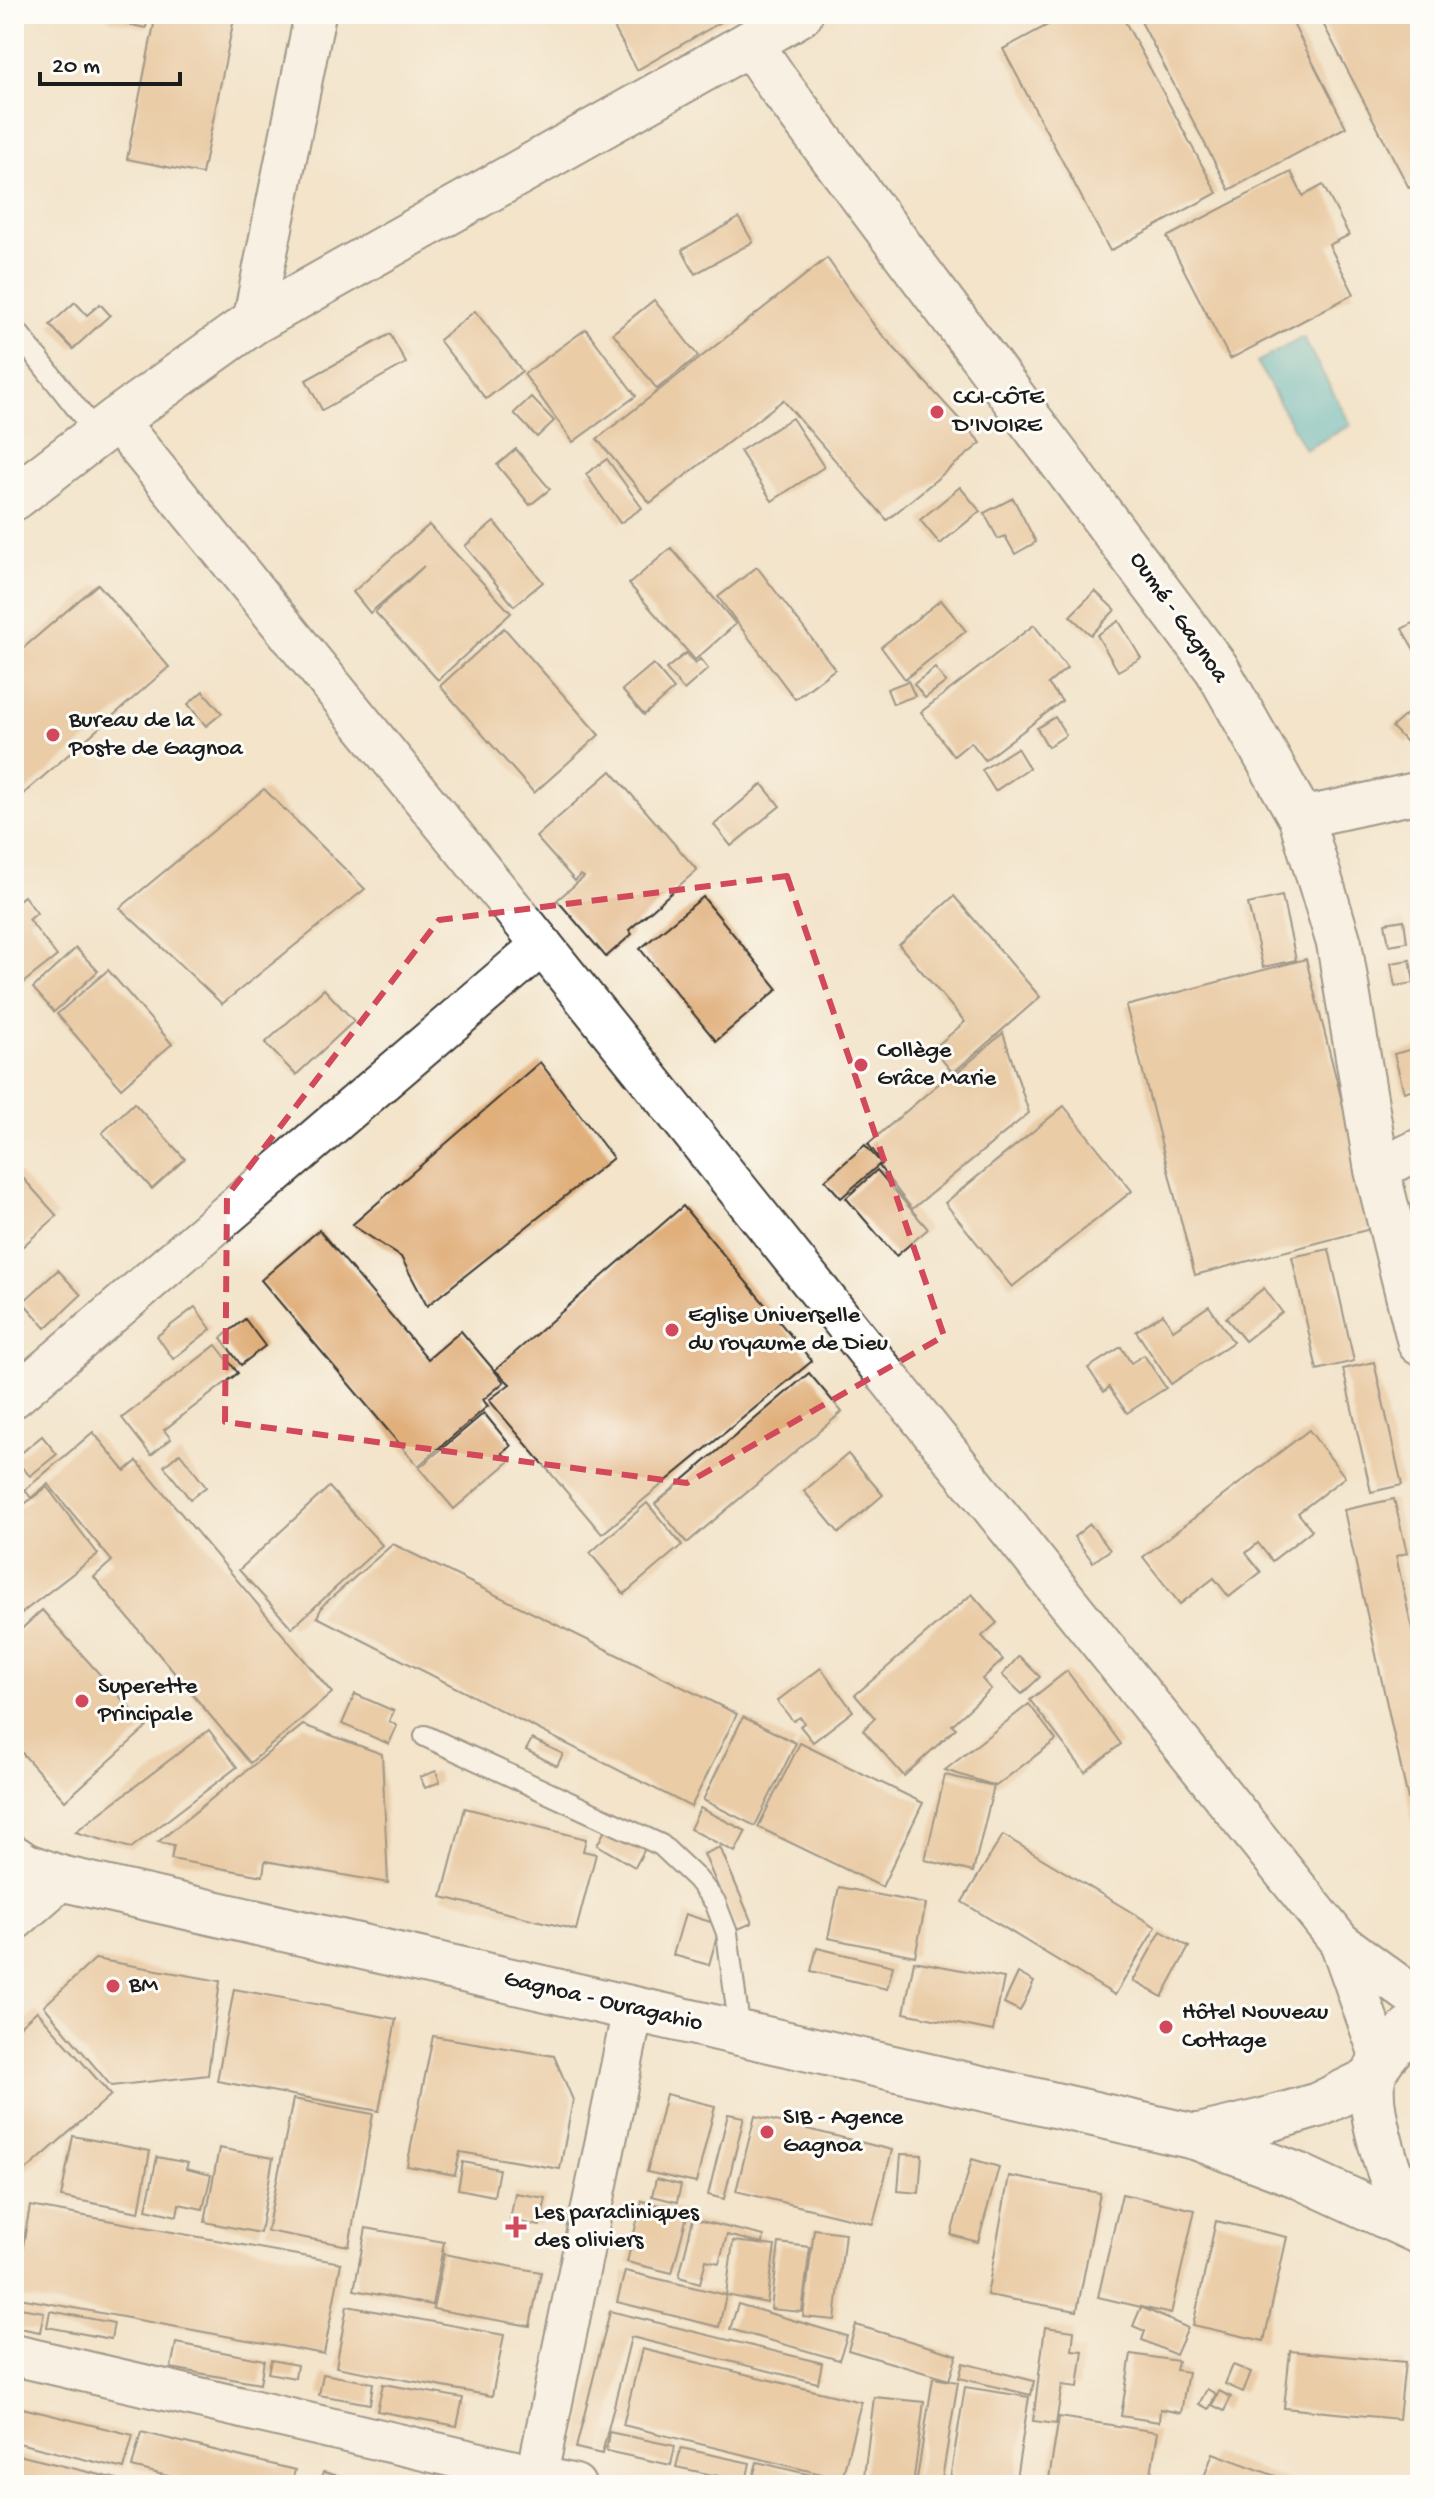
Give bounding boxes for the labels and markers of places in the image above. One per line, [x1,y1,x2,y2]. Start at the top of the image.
place label: CCI-CÔTE D'IVOIRE [951,384,1045,441]
marker: CCI-CÔTE D'IVOIRE [928,403,946,421]
place label: Bureau de la Poste de Gagnoa [68,707,244,764]
marker: Bureau de la Poste de Gagnoa [44,726,62,744]
place label: Collège Grâce Marie [877,1037,997,1094]
marker: Collège Grâce Marie [852,1056,870,1074]
place label: Eglise Universelle du royaume de Dieu [688,1302,888,1359]
marker: Eglise Universelle du royaume de Dieu [663,1321,681,1339]
place label: Superette Principale [97,1673,198,1730]
marker: Superette Principale [73,1692,91,1710]
place label: BM [128,1972,158,2001]
marker: BM [104,1977,122,1995]
place label: Hôtel Nouveau Cottage [1182,1999,1328,2056]
marker: Hôtel Nouveau Cottage [1157,2018,1175,2036]
place label: SIB - Agence Gagnoa [783,2104,904,2161]
marker: SIB - Agence Gagnoa [758,2123,776,2141]
place label: Les paracliniques des oliviers [534,2199,700,2256]
marker: Les paracliniques des oliviers [505,2216,527,2238]

